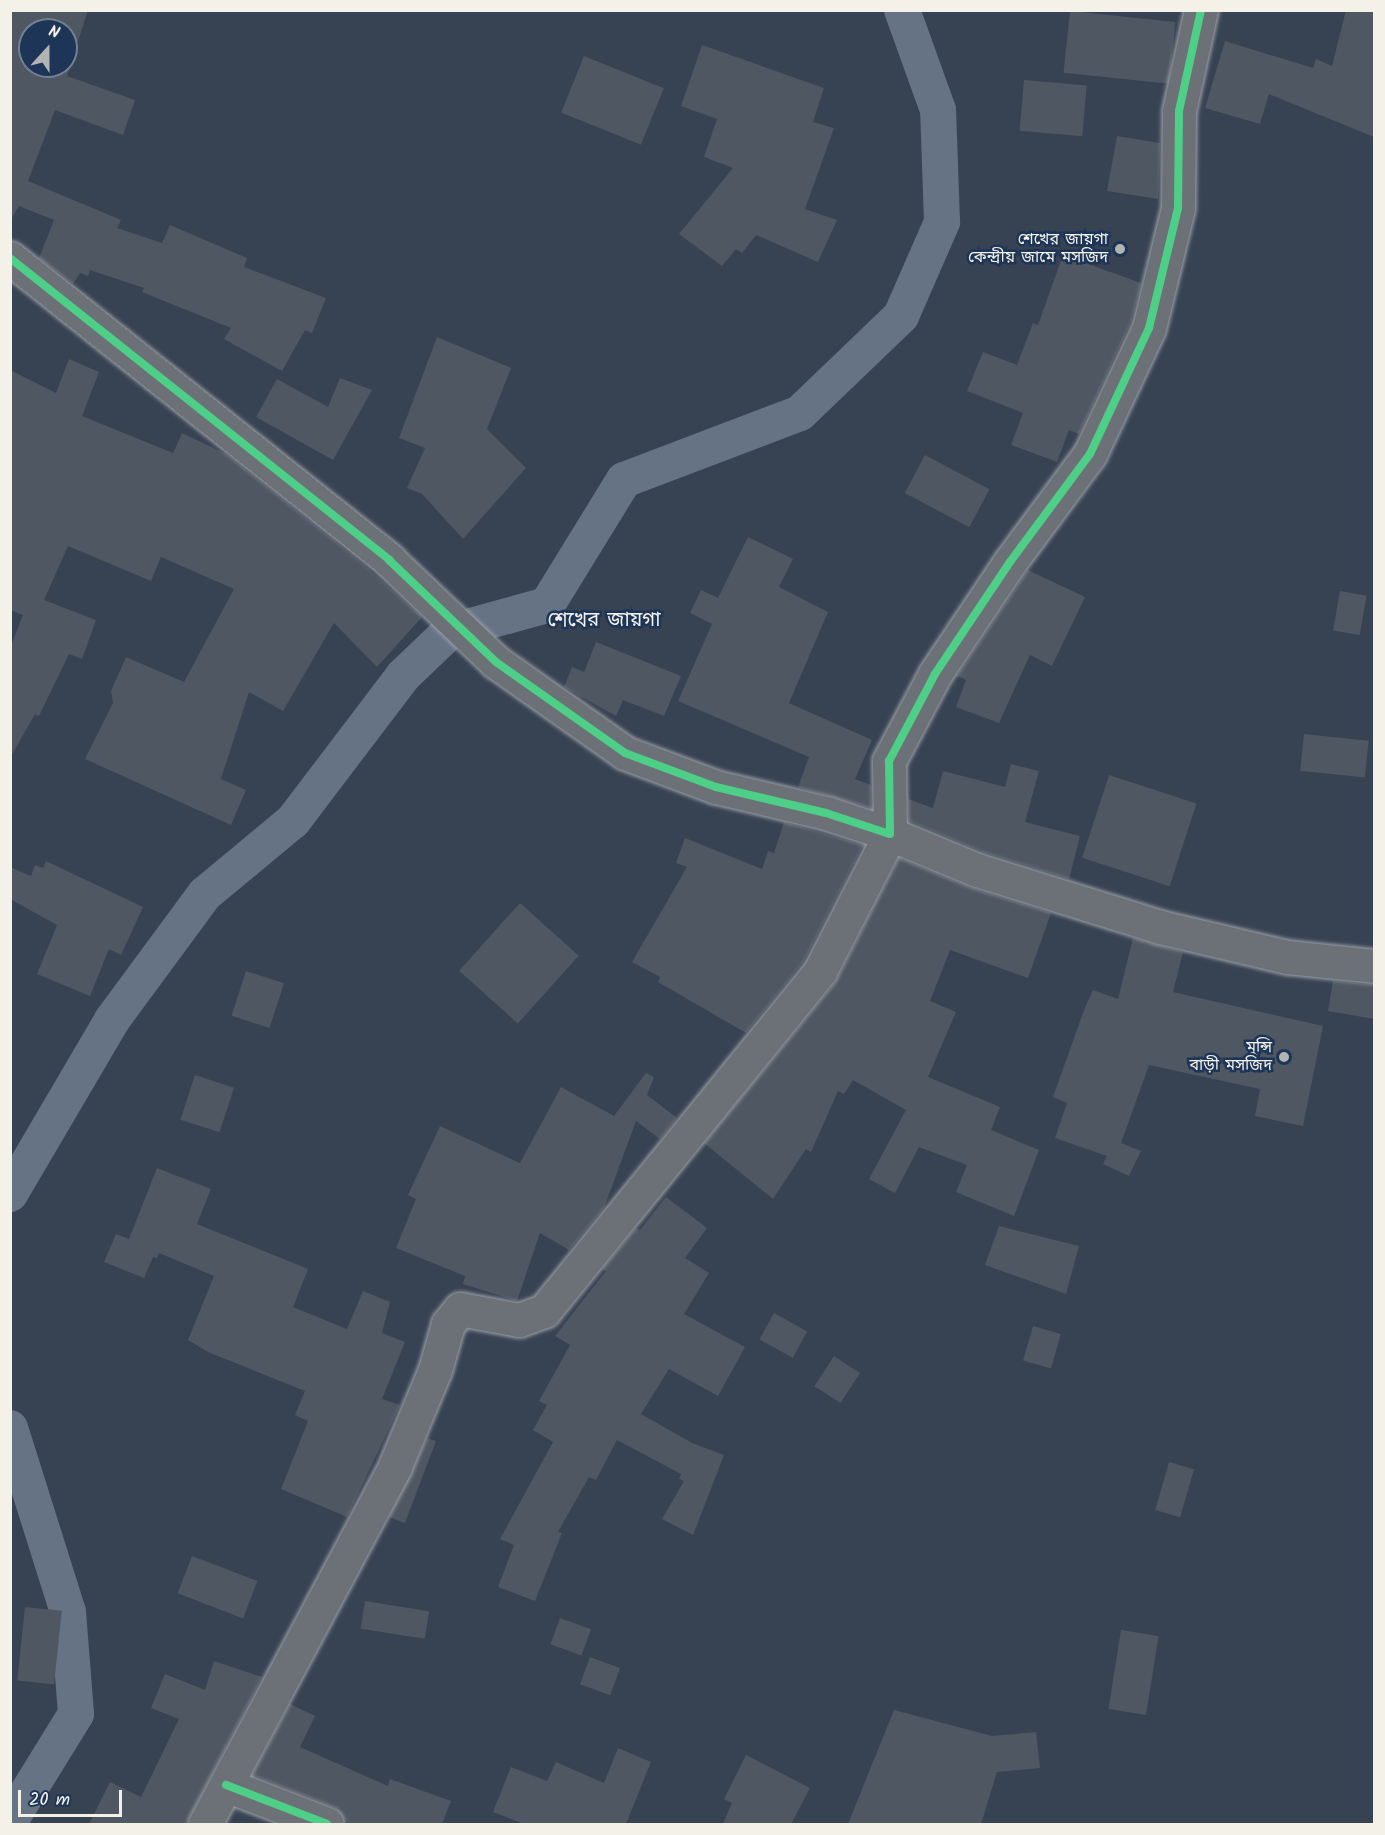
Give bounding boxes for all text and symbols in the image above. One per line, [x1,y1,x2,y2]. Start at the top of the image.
north arrow [18,18,78,78]
text: N [45,19,63,46]
place label: শেখের জায়গা কেন্দ্রীয় জামে মসজিদ [968,230,1108,268]
marker: শেখের জায়গা কেন্দ্রীয় জামে মসজিদ [1113,242,1127,256]
district label: শেখের জায়গা [548,609,660,633]
place label: মুন্সি বাড়ী মসজিদ [1189,1038,1272,1076]
marker: মুন্সি বাড়ী মসজিদ [1277,1050,1291,1064]
scale bar [21,1778,124,1816]
text: 20 m [29,1786,70,1815]

